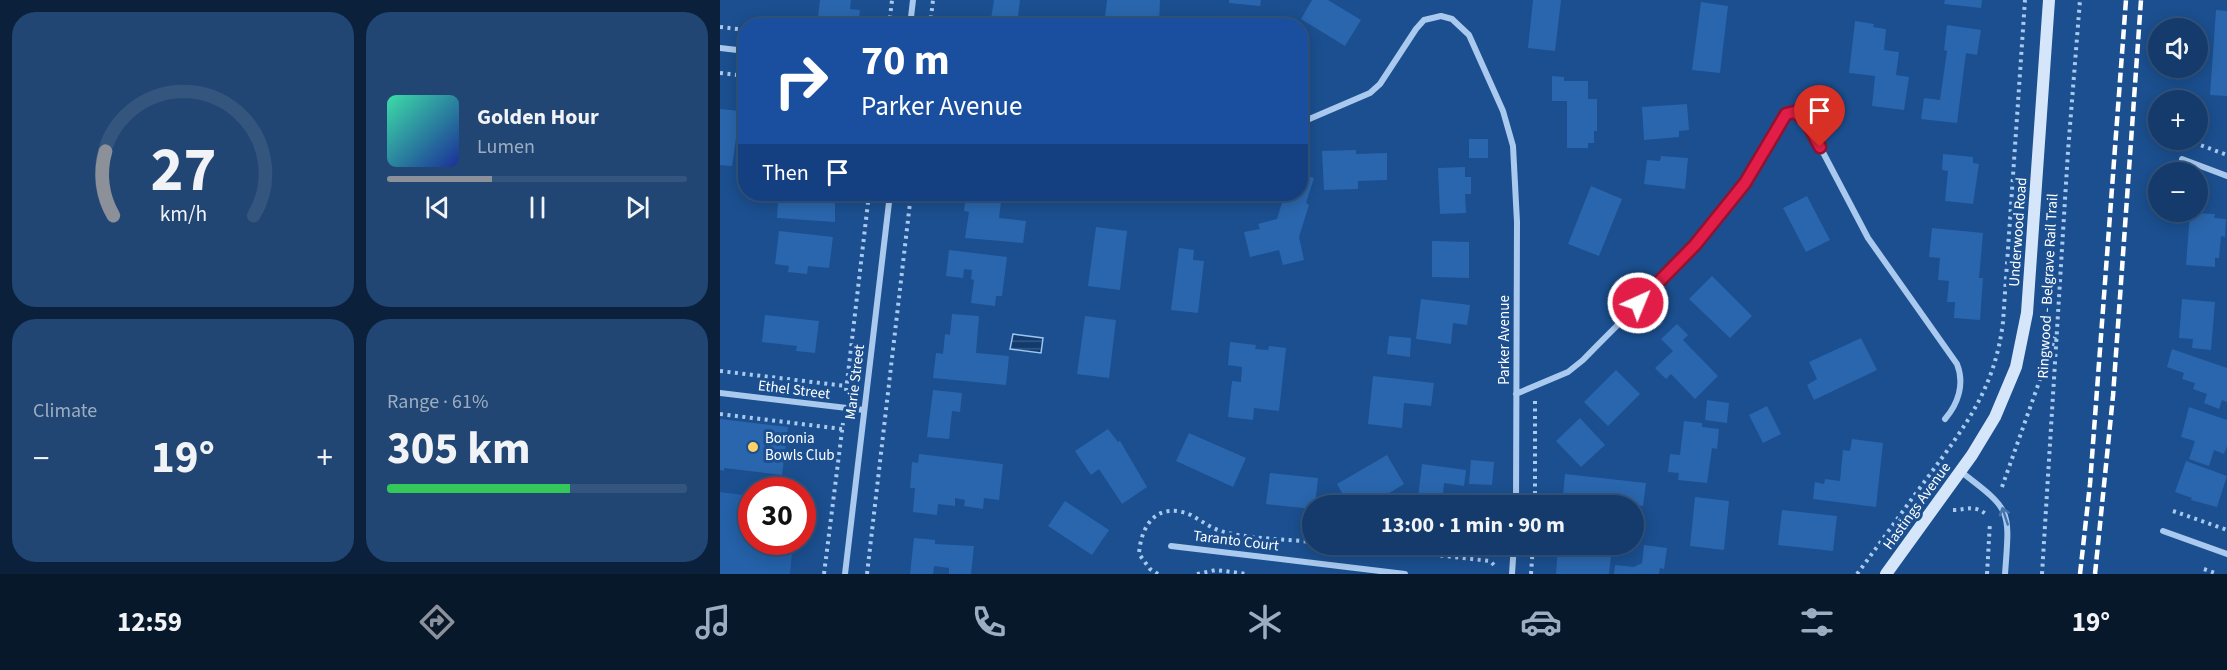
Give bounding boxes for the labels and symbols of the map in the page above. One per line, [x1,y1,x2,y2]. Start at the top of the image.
pin [1794,85,1845,147]
street label: Underwood Road [2004,177,2032,287]
street label: Ringwood - Belgrave Rail Trail [2033,193,2063,379]
position arrow [1606,271,1670,335]
street label: Parker Avenue [1494,295,1515,385]
street label: Marie Street [840,343,870,421]
street label: Ethel Street [757,375,831,405]
place label: Boronia Bowls Club [765,428,835,466]
marker: Boronia Bowls Club [746,440,760,454]
street label: Hastings Avenue [1878,458,1956,554]
speed limit sign: 30 [738,477,816,555]
one-way arrow [1999,507,2010,526]
street label: Taranto Court [1192,525,1280,557]

